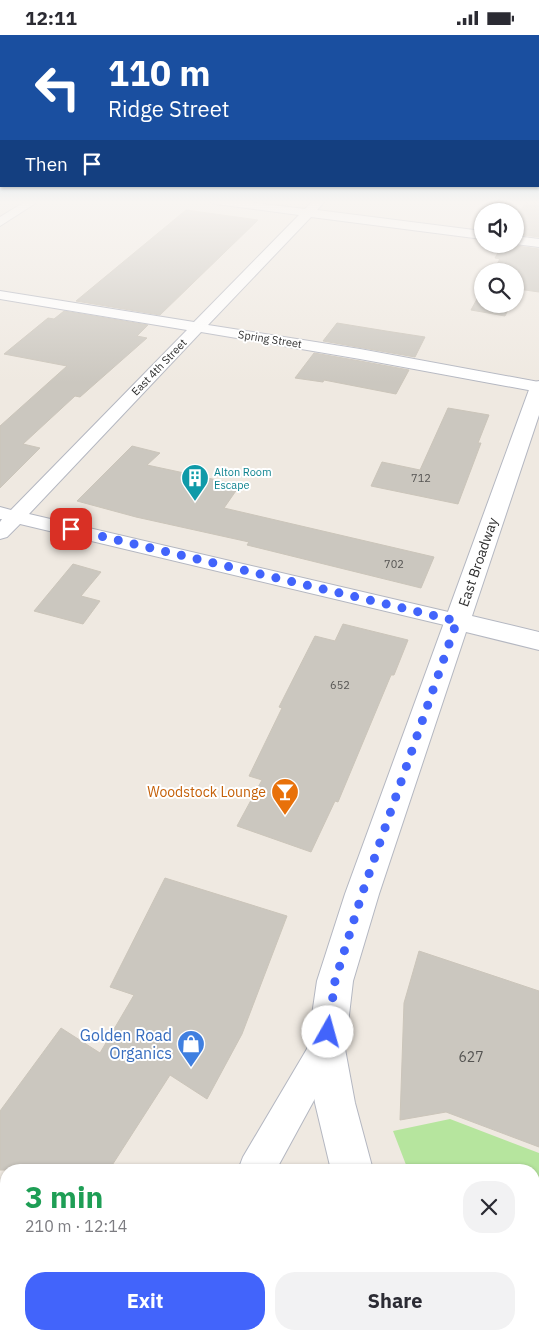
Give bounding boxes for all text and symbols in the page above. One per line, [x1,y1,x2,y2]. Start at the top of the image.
text: 12:11 [25,6,77,30]
text: 110 m [108,50,211,96]
icon: left [25,55,90,120]
text: Ridge Street [108,94,229,123]
icon: arrive [78,150,106,178]
text: Then [25,152,68,176]
map controls [474,203,524,313]
button: sound [474,203,524,253]
button: search [474,263,524,313]
street label: Spring Street [237,327,303,351]
street label: East 4th Street [128,336,190,398]
building icon: Alton Room Escape [180,463,210,502]
place label: Alton Room Escape [214,465,272,492]
house number: 712 [411,471,431,485]
pin [50,508,92,550]
icon: arrive [57,515,85,543]
street label: East Broadway [454,515,502,609]
house number: 702 [384,557,404,571]
house number: 652 [330,678,350,692]
bar icon: Woodstock Lounge [270,777,300,816]
place label: Woodstock Lounge [147,783,266,801]
position arrow [301,1005,353,1057]
place label: Golden Road Organics [80,1025,172,1063]
shop icon: Golden Road Organics [176,1029,206,1068]
house number: 627 [458,1048,484,1066]
text: 3 min [25,1177,103,1216]
button: close [463,1181,515,1233]
text: 210 m · 12:14 [25,1216,127,1236]
button: Exit [25,1272,265,1330]
button: Share [275,1272,515,1330]

